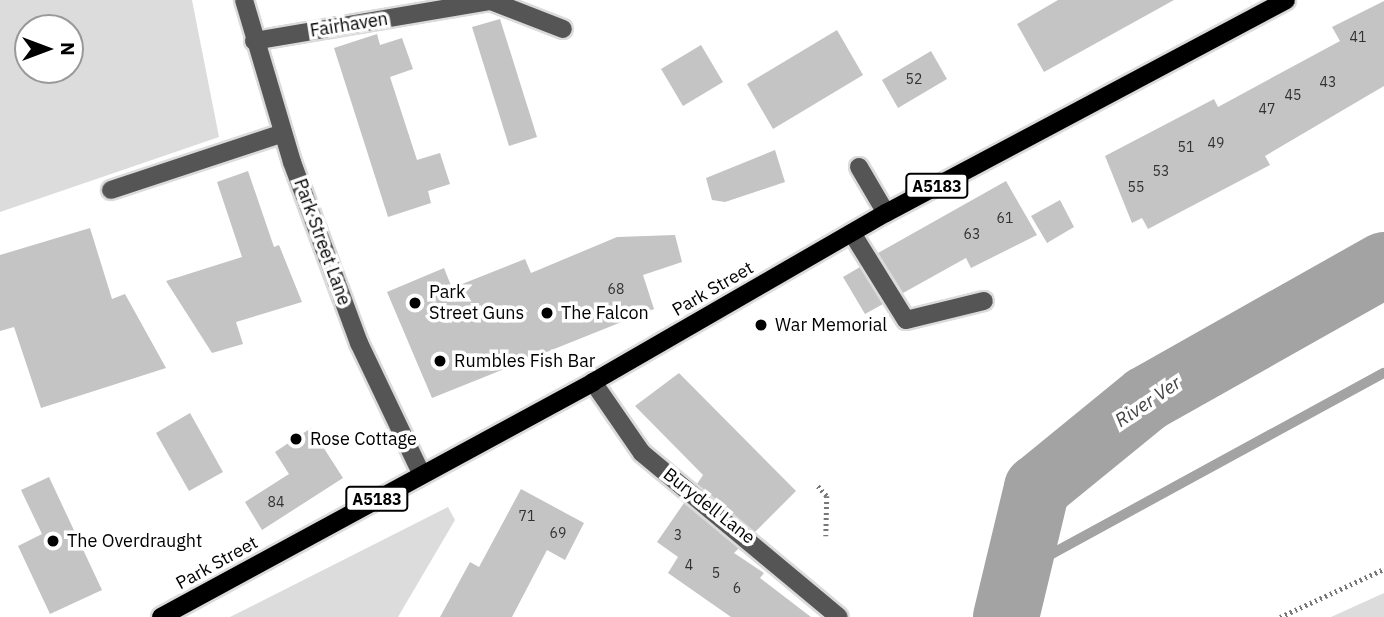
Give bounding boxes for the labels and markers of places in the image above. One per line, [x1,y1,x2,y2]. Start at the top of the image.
place label: Park Street Guns [429,282,524,324]
marker: Park Street Guns [407,295,423,311]
place label: The Falcon [561,302,649,324]
marker: The Falcon [539,305,555,321]
place label: War Memorial [775,314,887,336]
marker: War Memorial [753,317,769,333]
place label: Rumbles Fish Bar [454,350,595,372]
marker: Rumbles Fish Bar [432,353,448,369]
place label: Rose Cottage [310,428,417,450]
marker: Rose Cottage [288,431,304,447]
place label: The Overdraught [67,530,202,552]
marker: The Overdraught [45,533,61,549]

